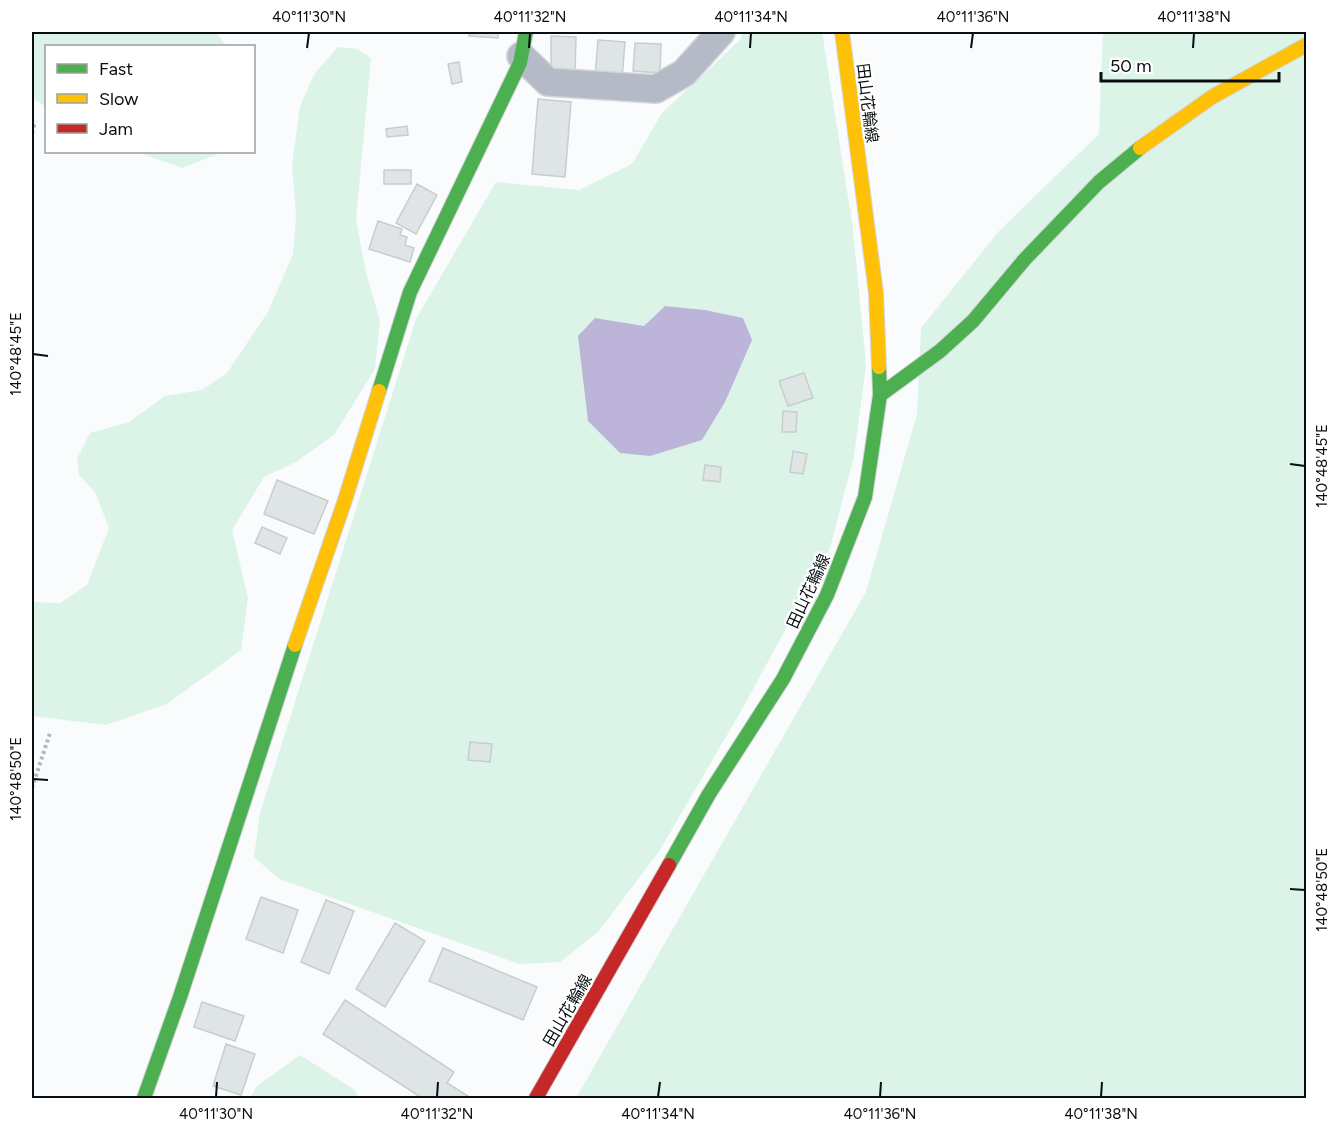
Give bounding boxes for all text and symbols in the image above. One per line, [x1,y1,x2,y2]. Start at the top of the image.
text: 40°11'30"N [272,8,346,26]
text: 40°11'32"N [494,8,566,26]
text: 40°11'34"N [714,8,788,26]
text: 40°11'36"N [937,8,1009,26]
text: 40°11'38"N [1157,8,1231,26]
legend [45,45,255,153]
scale bar [1101,45,1280,83]
text: 50 m [1110,55,1152,77]
text: Fast [99,58,133,80]
street label: 田山花輪線 [853,62,882,144]
text: Slow [99,88,138,110]
text: Jam [99,118,133,140]
text: 140°48'45"E [7,312,25,396]
text: 140°48'45"E [1313,424,1331,508]
street label: 田山花輪線 [783,551,834,631]
text: 140°48'50"E [7,737,25,821]
text: 140°48'50"E [1313,848,1331,932]
street label: 田山花輪線 [539,971,596,1050]
text: 40°11'30"N [179,1105,253,1123]
text: 40°11'32"N [401,1105,473,1123]
text: 40°11'34"N [621,1105,695,1123]
text: 40°11'36"N [844,1105,916,1123]
text: 40°11'38"N [1064,1105,1138,1123]

